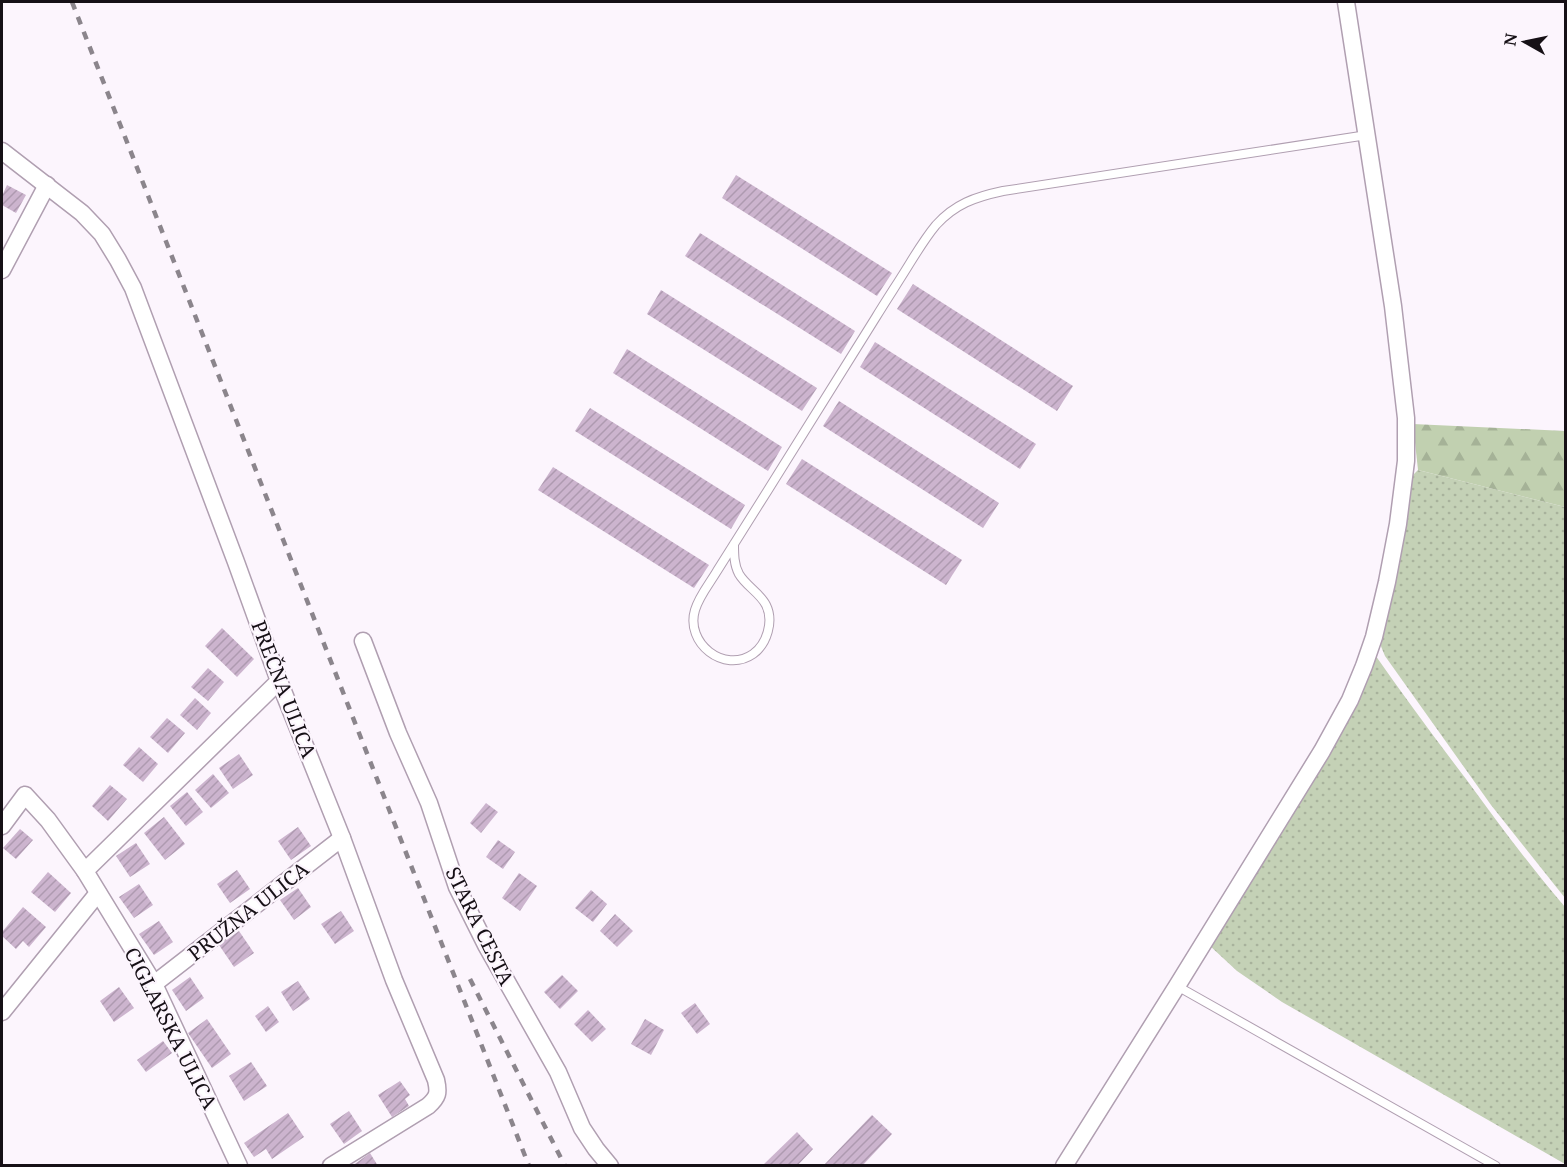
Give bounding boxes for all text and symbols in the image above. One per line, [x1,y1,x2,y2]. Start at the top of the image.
north arrow [1495,12,1555,72]
text: N [1498,31,1522,48]
street label: PREČNA ULICA [245,616,323,762]
street label: PRUŽNA ULICA [182,855,315,967]
street label: STARA CESTA [440,862,521,990]
street label: CIGLARSKA ULICA [119,942,224,1114]

